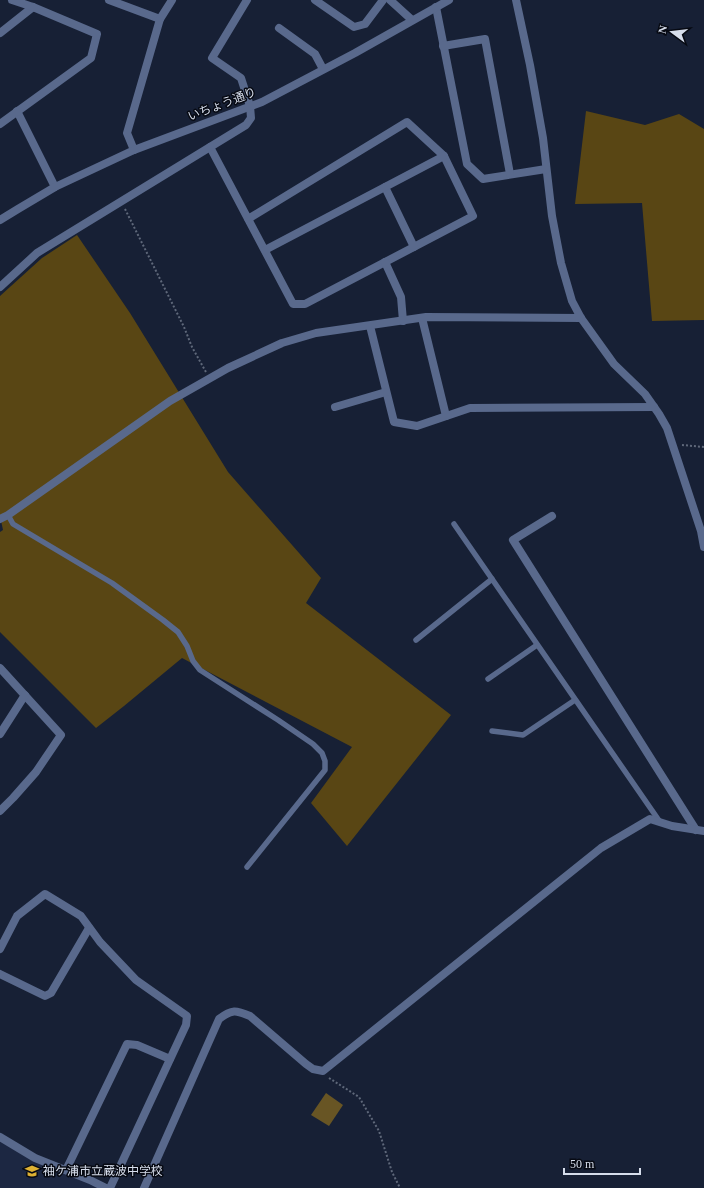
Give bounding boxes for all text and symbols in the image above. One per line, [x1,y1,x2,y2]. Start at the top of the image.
north arrow [652,12,692,52]
text: N [656,24,669,35]
street label: いちょう通り [186,85,258,123]
scale bar [564,1150,640,1176]
text: 50 m [570,1157,595,1171]
school or university icon: 袖ケ浦市立蔵波中学校 [24,1163,40,1179]
place label: 袖ケ浦市立蔵波中学校 [43,1164,163,1178]

